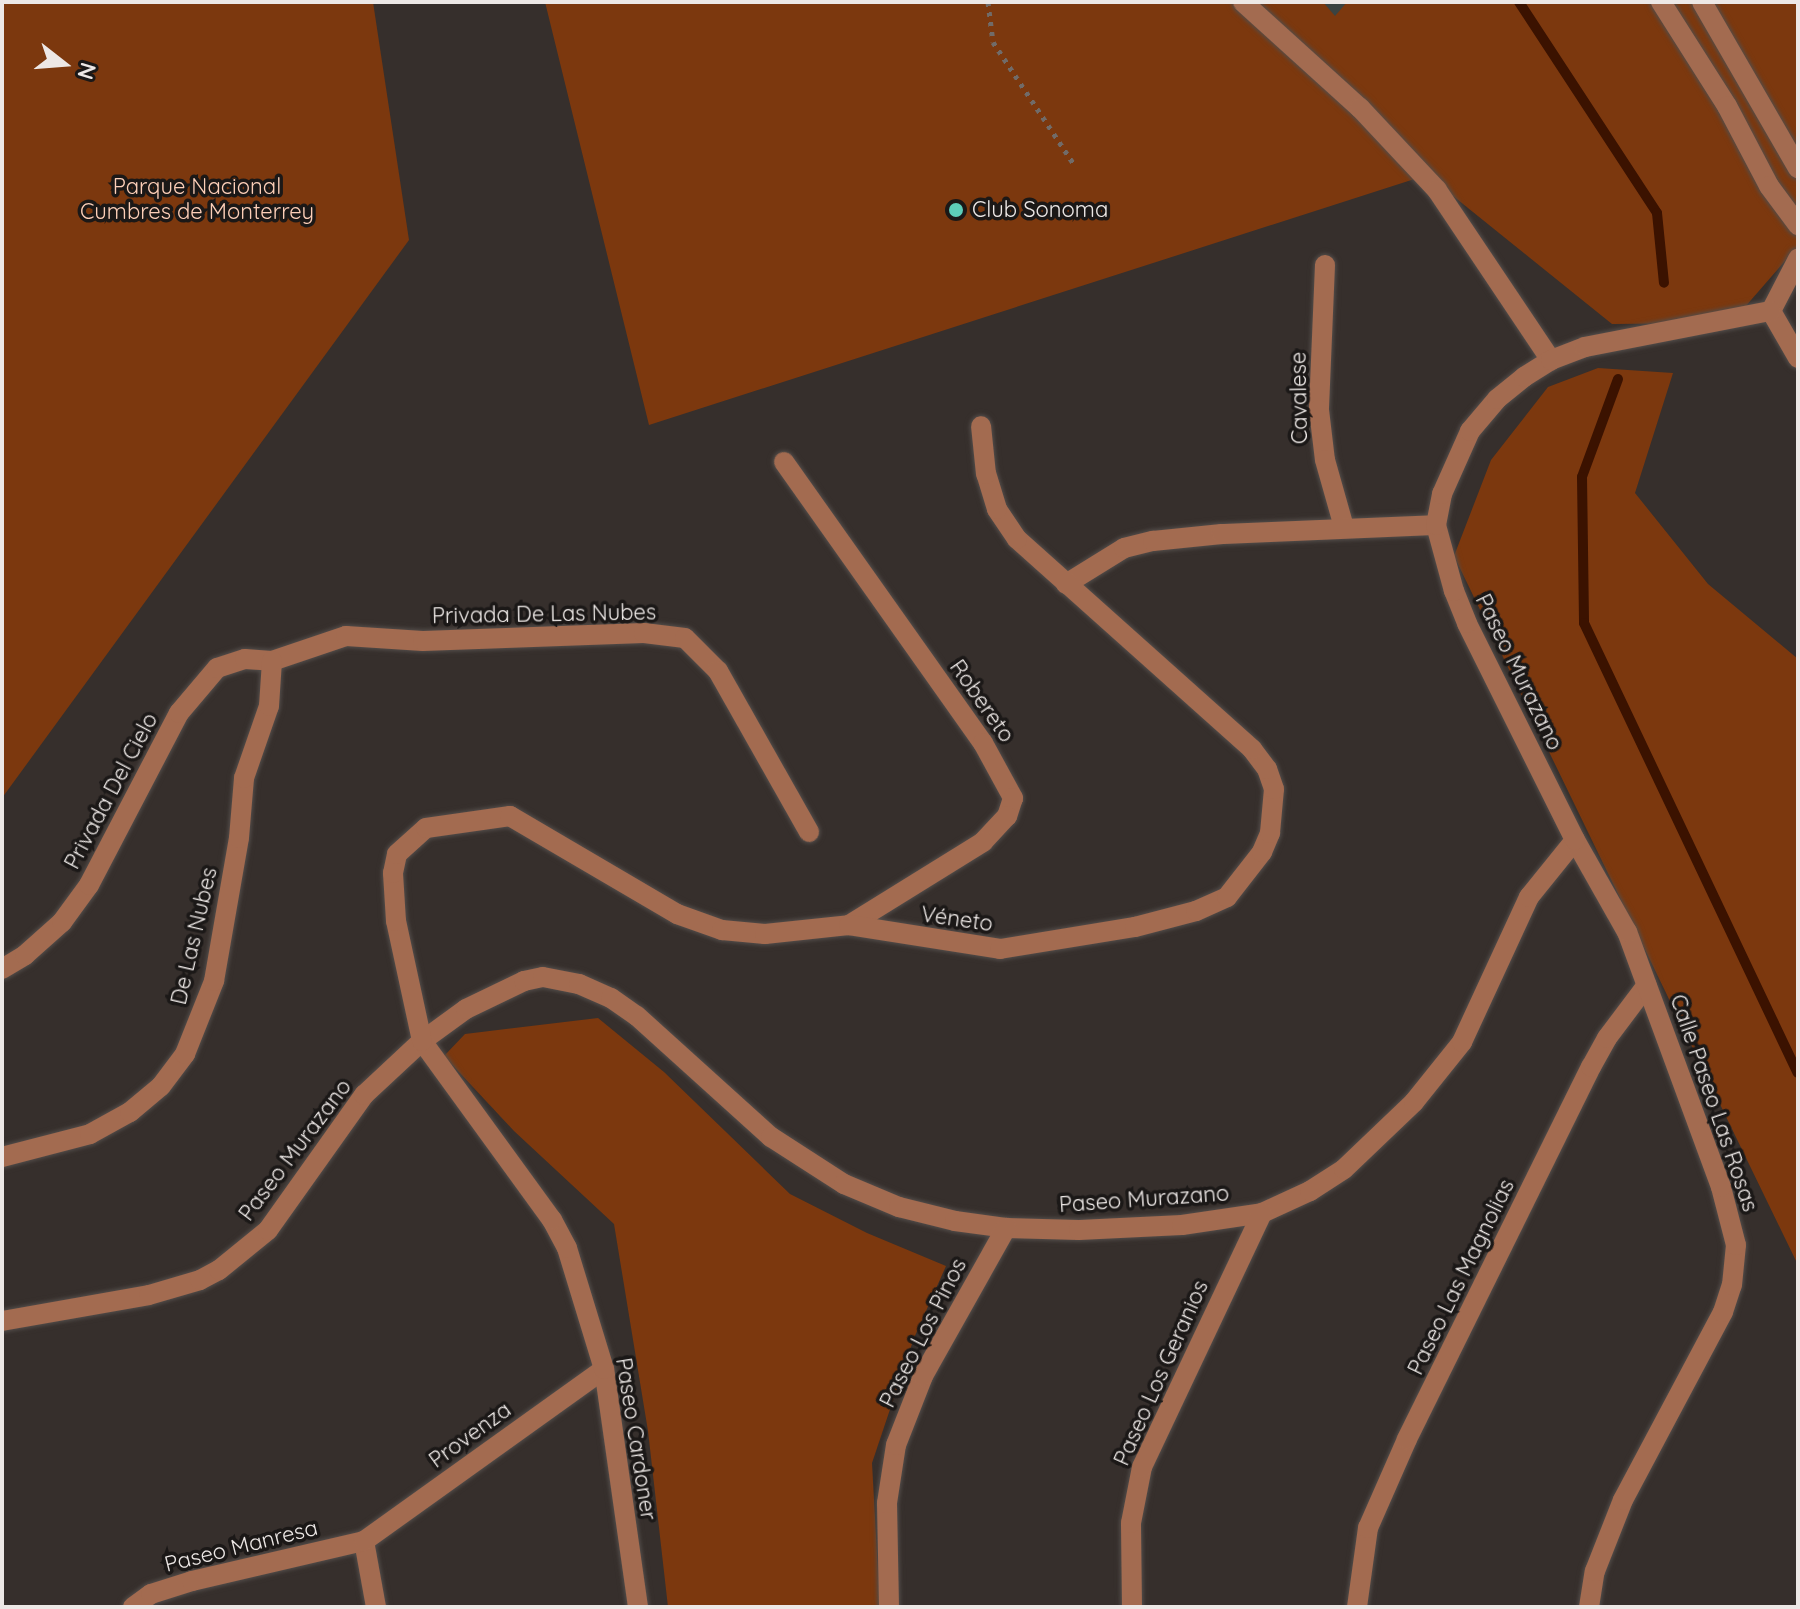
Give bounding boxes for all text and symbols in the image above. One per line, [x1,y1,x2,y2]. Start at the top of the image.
north arrow [24,24,104,104]
text: N [71,59,103,83]
park label: Parque Nacional Cumbres de Monterrey [80,173,314,224]
place label: Club Sonoma [972,197,1108,223]
marker: Club Sonoma [947,201,965,219]
street label: Cavalese [1285,352,1313,444]
street label: Paseo Murazano [1470,590,1568,754]
street label: Privada De Las Nubes [432,599,656,629]
street label: Robereto [944,655,1020,747]
street label: Privada Del Cielo [59,708,163,874]
street label: De Las Nubes [165,865,223,1007]
street label: Véneto [919,901,995,937]
street label: Calle Paseo Las Rosas [1664,991,1764,1215]
street label: Paseo Murazano [233,1074,357,1226]
street label: Paseo Las Magnolias [1402,1175,1520,1379]
street label: Paseo Murazano [1058,1180,1230,1218]
street label: Paseo Los Pinos [874,1254,972,1412]
street label: Paseo Los Geranios [1108,1276,1214,1470]
street label: Paseo Cardoner [610,1356,662,1522]
street label: Provenza [424,1396,516,1474]
street label: Paseo Manresa [162,1514,320,1578]

